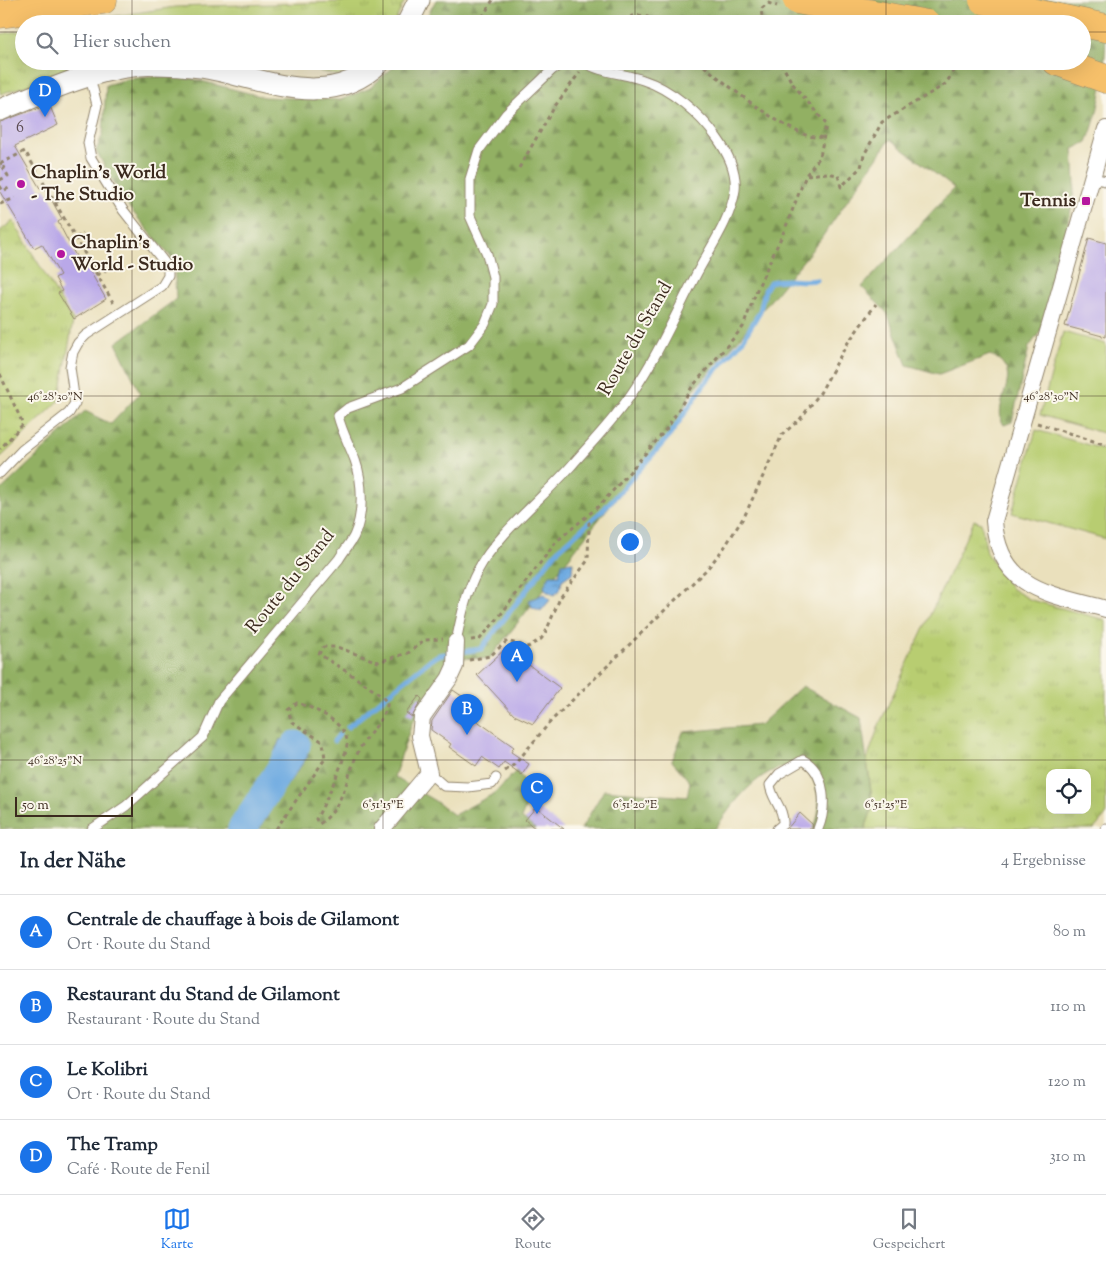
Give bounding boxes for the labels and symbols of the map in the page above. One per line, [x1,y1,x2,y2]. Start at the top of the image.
pin: D [29,76,61,117]
house number: 6 [16,117,24,140]
place label: Chaplin's World - The Studio [31,160,167,209]
marker: Chaplin's World - The Studio [15,178,27,190]
place label: Tennis [1020,188,1077,215]
marker: Tennis [1080,195,1092,207]
place label: Chaplin's World - Studio [71,230,194,279]
marker: Chaplin's World - Studio [55,248,67,260]
street label: Route du Stand [592,277,680,401]
text: 46°28'30"N [27,388,83,406]
text: 46°28'30"N [1023,388,1079,406]
street label: Route du Stand [240,524,342,640]
your location [617,529,643,555]
pin: A [501,641,533,682]
pin: B [451,694,483,735]
text: 46°28'25"N [28,752,82,770]
pin: C [521,773,553,814]
scale bar [15,794,132,817]
text: 6°51'15"E [362,796,404,814]
text: 6°51'20"E [613,796,658,814]
text: 6°51'25"E [865,796,908,814]

